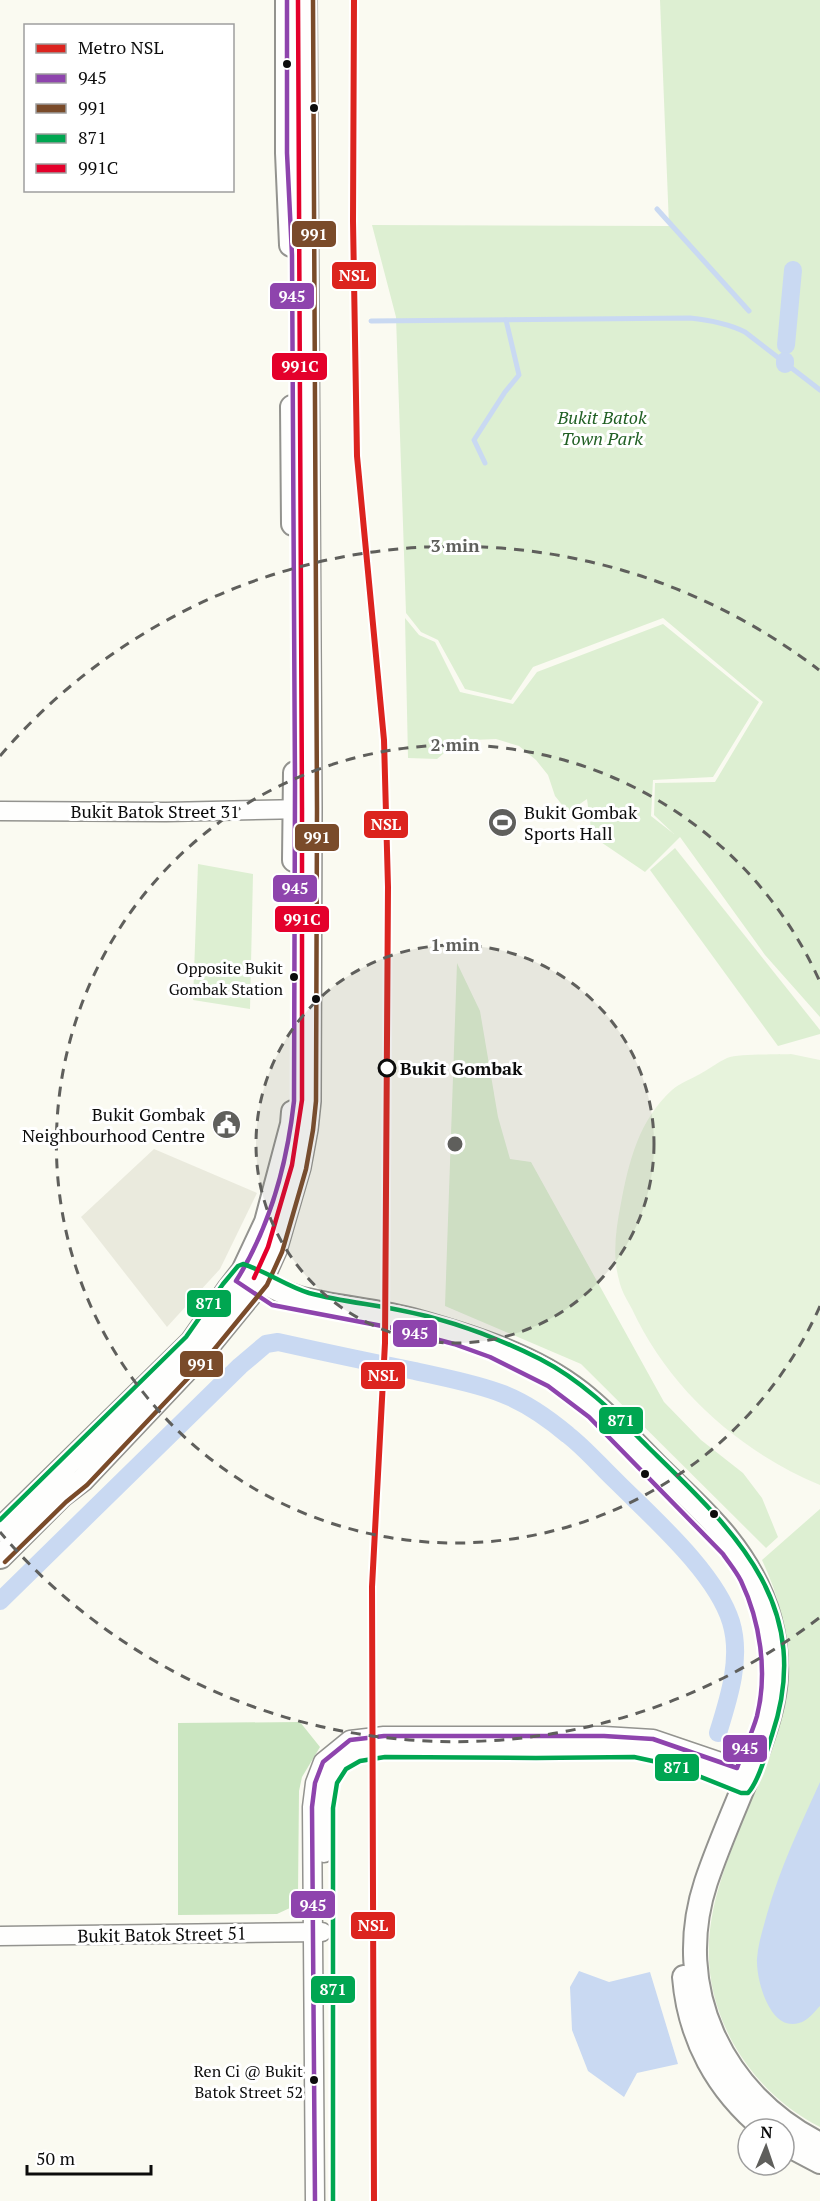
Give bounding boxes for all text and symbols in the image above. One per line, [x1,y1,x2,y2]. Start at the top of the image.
legend [24,24,234,192]
text: Metro NSL [78,35,163,59]
unlabelled marker [281,58,293,70]
text: 945 [78,65,107,89]
text: 991 [78,95,107,119]
unlabelled marker [308,102,320,114]
text: 871 [78,125,107,149]
text: 991C [78,155,118,179]
line badge: 991 [291,220,337,248]
text: 991 [300,223,328,245]
line badge: NSL [331,261,377,290]
text: NSL [339,264,370,286]
line badge: 945 [269,282,315,310]
text: 945 [278,285,306,307]
line badge: 991C [271,352,328,381]
text: 991C [281,355,319,377]
park label: Bukit Batok Town Park [556,405,647,450]
text: 3 min [430,533,480,557]
text: 2 min [430,732,480,756]
street label: Bukit Batok Street 31 [70,799,240,823]
place label: Bukit Gombak Sports Hall [524,800,638,845]
sports icon: Bukit Gombak Sports Hall [487,806,519,838]
line badge: NSL [363,810,409,839]
text: NSL [371,813,402,835]
line badge: 991 [294,823,340,852]
text: 991 [303,826,331,848]
line badge: 945 [272,874,318,903]
text: 945 [281,877,309,899]
line badge: 991C [274,905,330,933]
text: 991C [283,908,321,930]
text: 1 min [430,932,480,956]
place label: Opposite Bukit Gombak Station [169,957,283,1000]
marker: Opposite Bukit Gombak Station [288,971,300,983]
unlabelled marker [310,993,322,1005]
place label: Bukit Gombak [400,1056,523,1080]
marker: Bukit Gombak [378,1059,396,1077]
place label: Bukit Gombak Neighbourhood Centre [22,1102,206,1147]
public building icon: Bukit Gombak Neighbourhood Centre [210,1108,242,1140]
centre of rings [445,1134,465,1154]
line badge: 871 [186,1289,232,1318]
text: 871 [195,1292,223,1314]
line badge: 945 [392,1319,438,1348]
text: 945 [401,1322,429,1344]
line badge: 991 [179,1350,224,1378]
text: 991 [187,1353,215,1375]
line badge: NSL [360,1361,406,1390]
text: NSL [368,1364,399,1386]
line badge: 871 [598,1406,644,1435]
text: 871 [607,1409,635,1431]
unlabelled marker [639,1468,651,1480]
unlabelled marker [708,1508,720,1520]
line badge: 945 [722,1734,768,1763]
text: 945 [731,1737,759,1759]
line badge: 871 [654,1753,700,1782]
text: 871 [663,1756,691,1778]
line badge: 945 [290,1890,336,1919]
text: 945 [299,1894,327,1916]
line badge: NSL [350,1911,396,1940]
text: NSL [358,1914,389,1936]
street label: Bukit Batok Street 51 [77,1921,247,1947]
line badge: 871 [310,1975,356,2004]
text: 871 [319,1978,347,2000]
place label: Ren Ci @ Bukit Batok Street 52 [194,2060,303,2103]
marker: Ren Ci @ Bukit Batok Street 52 [308,2074,320,2086]
north arrow [736,2117,796,2177]
text: N [760,2121,773,2143]
scale bar [27,2138,152,2176]
text: 50 m [36,2146,76,2170]

